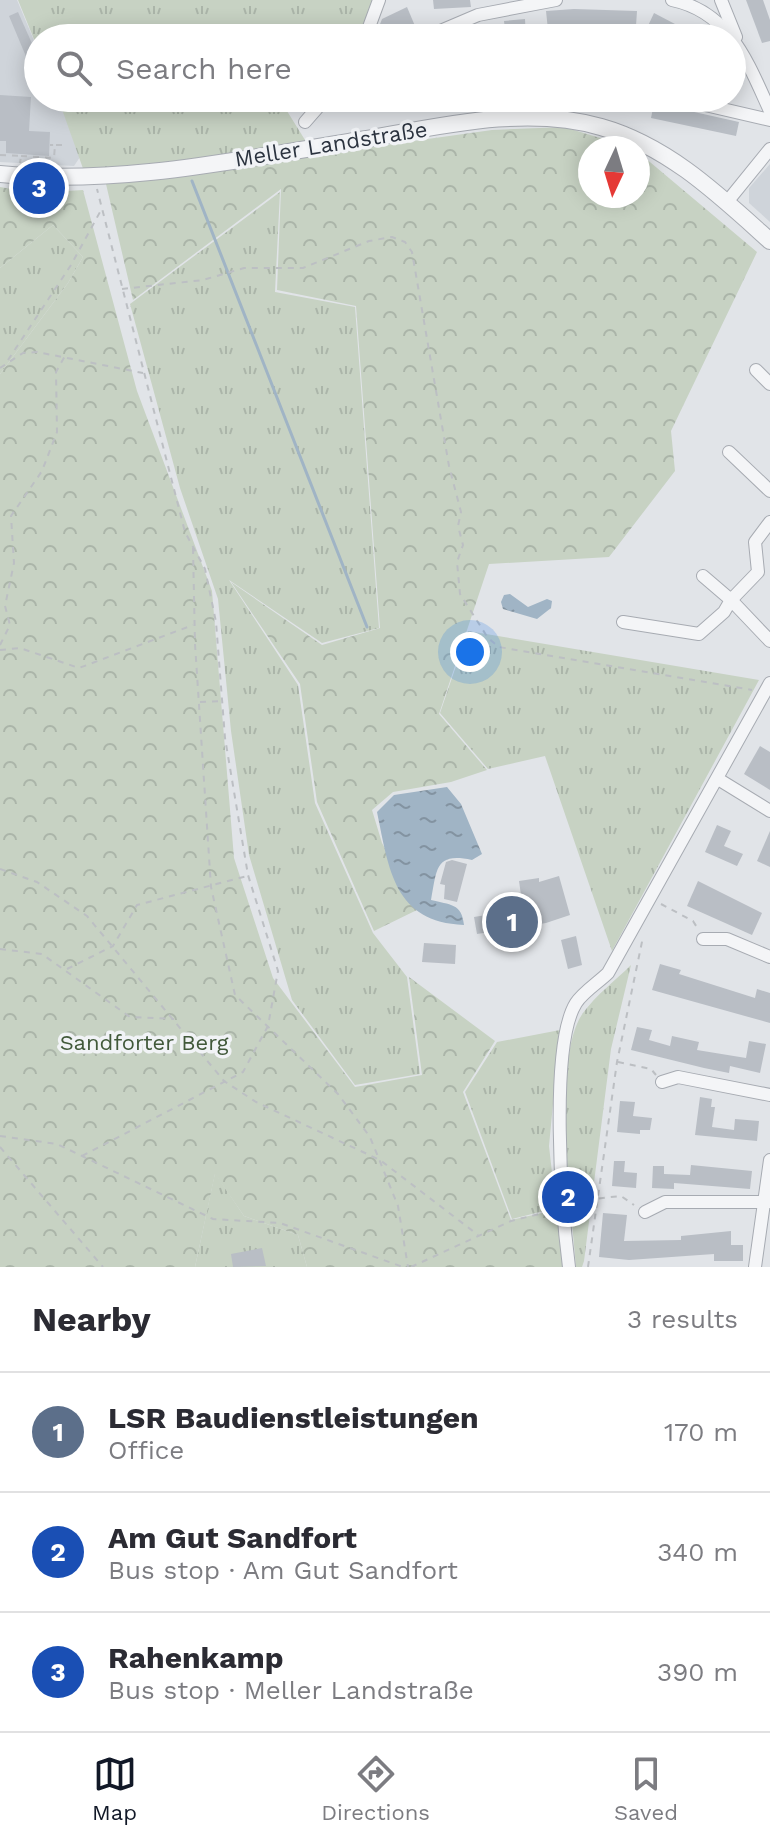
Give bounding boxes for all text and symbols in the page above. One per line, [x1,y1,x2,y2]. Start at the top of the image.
search box [24,24,746,112]
icon: search [52,46,96,90]
text: Search here [116,51,292,86]
street label: Meller Landstraße [233,116,429,172]
north arrow [578,136,650,208]
pin: 3 [13,158,65,218]
your location [450,632,490,672]
pin: 1 [486,892,538,952]
park label: Sandforter Berg [60,1030,229,1055]
pin: 2 [542,1167,594,1227]
text: Nearby [32,1299,151,1339]
text: 3 results [627,1304,738,1334]
text: LSR Baudienstleistungen [108,1400,479,1435]
text: 1 [52,1417,64,1447]
text: 170 m [664,1417,738,1447]
text: Office [108,1435,184,1465]
text: Am Gut Sandfort [108,1520,357,1555]
text: 2 [50,1537,66,1567]
text: 340 m [657,1537,738,1567]
text: Bus stop · Am Gut Sandfort [108,1555,458,1585]
text: Rahenkamp [108,1640,284,1675]
text: 3 [50,1657,66,1687]
text: 390 m [657,1657,738,1687]
text: Bus stop · Meller Landstraße [108,1675,474,1705]
tab: Map [92,1752,137,1825]
tab: Directions [321,1752,430,1825]
tab: Saved [614,1752,678,1825]

